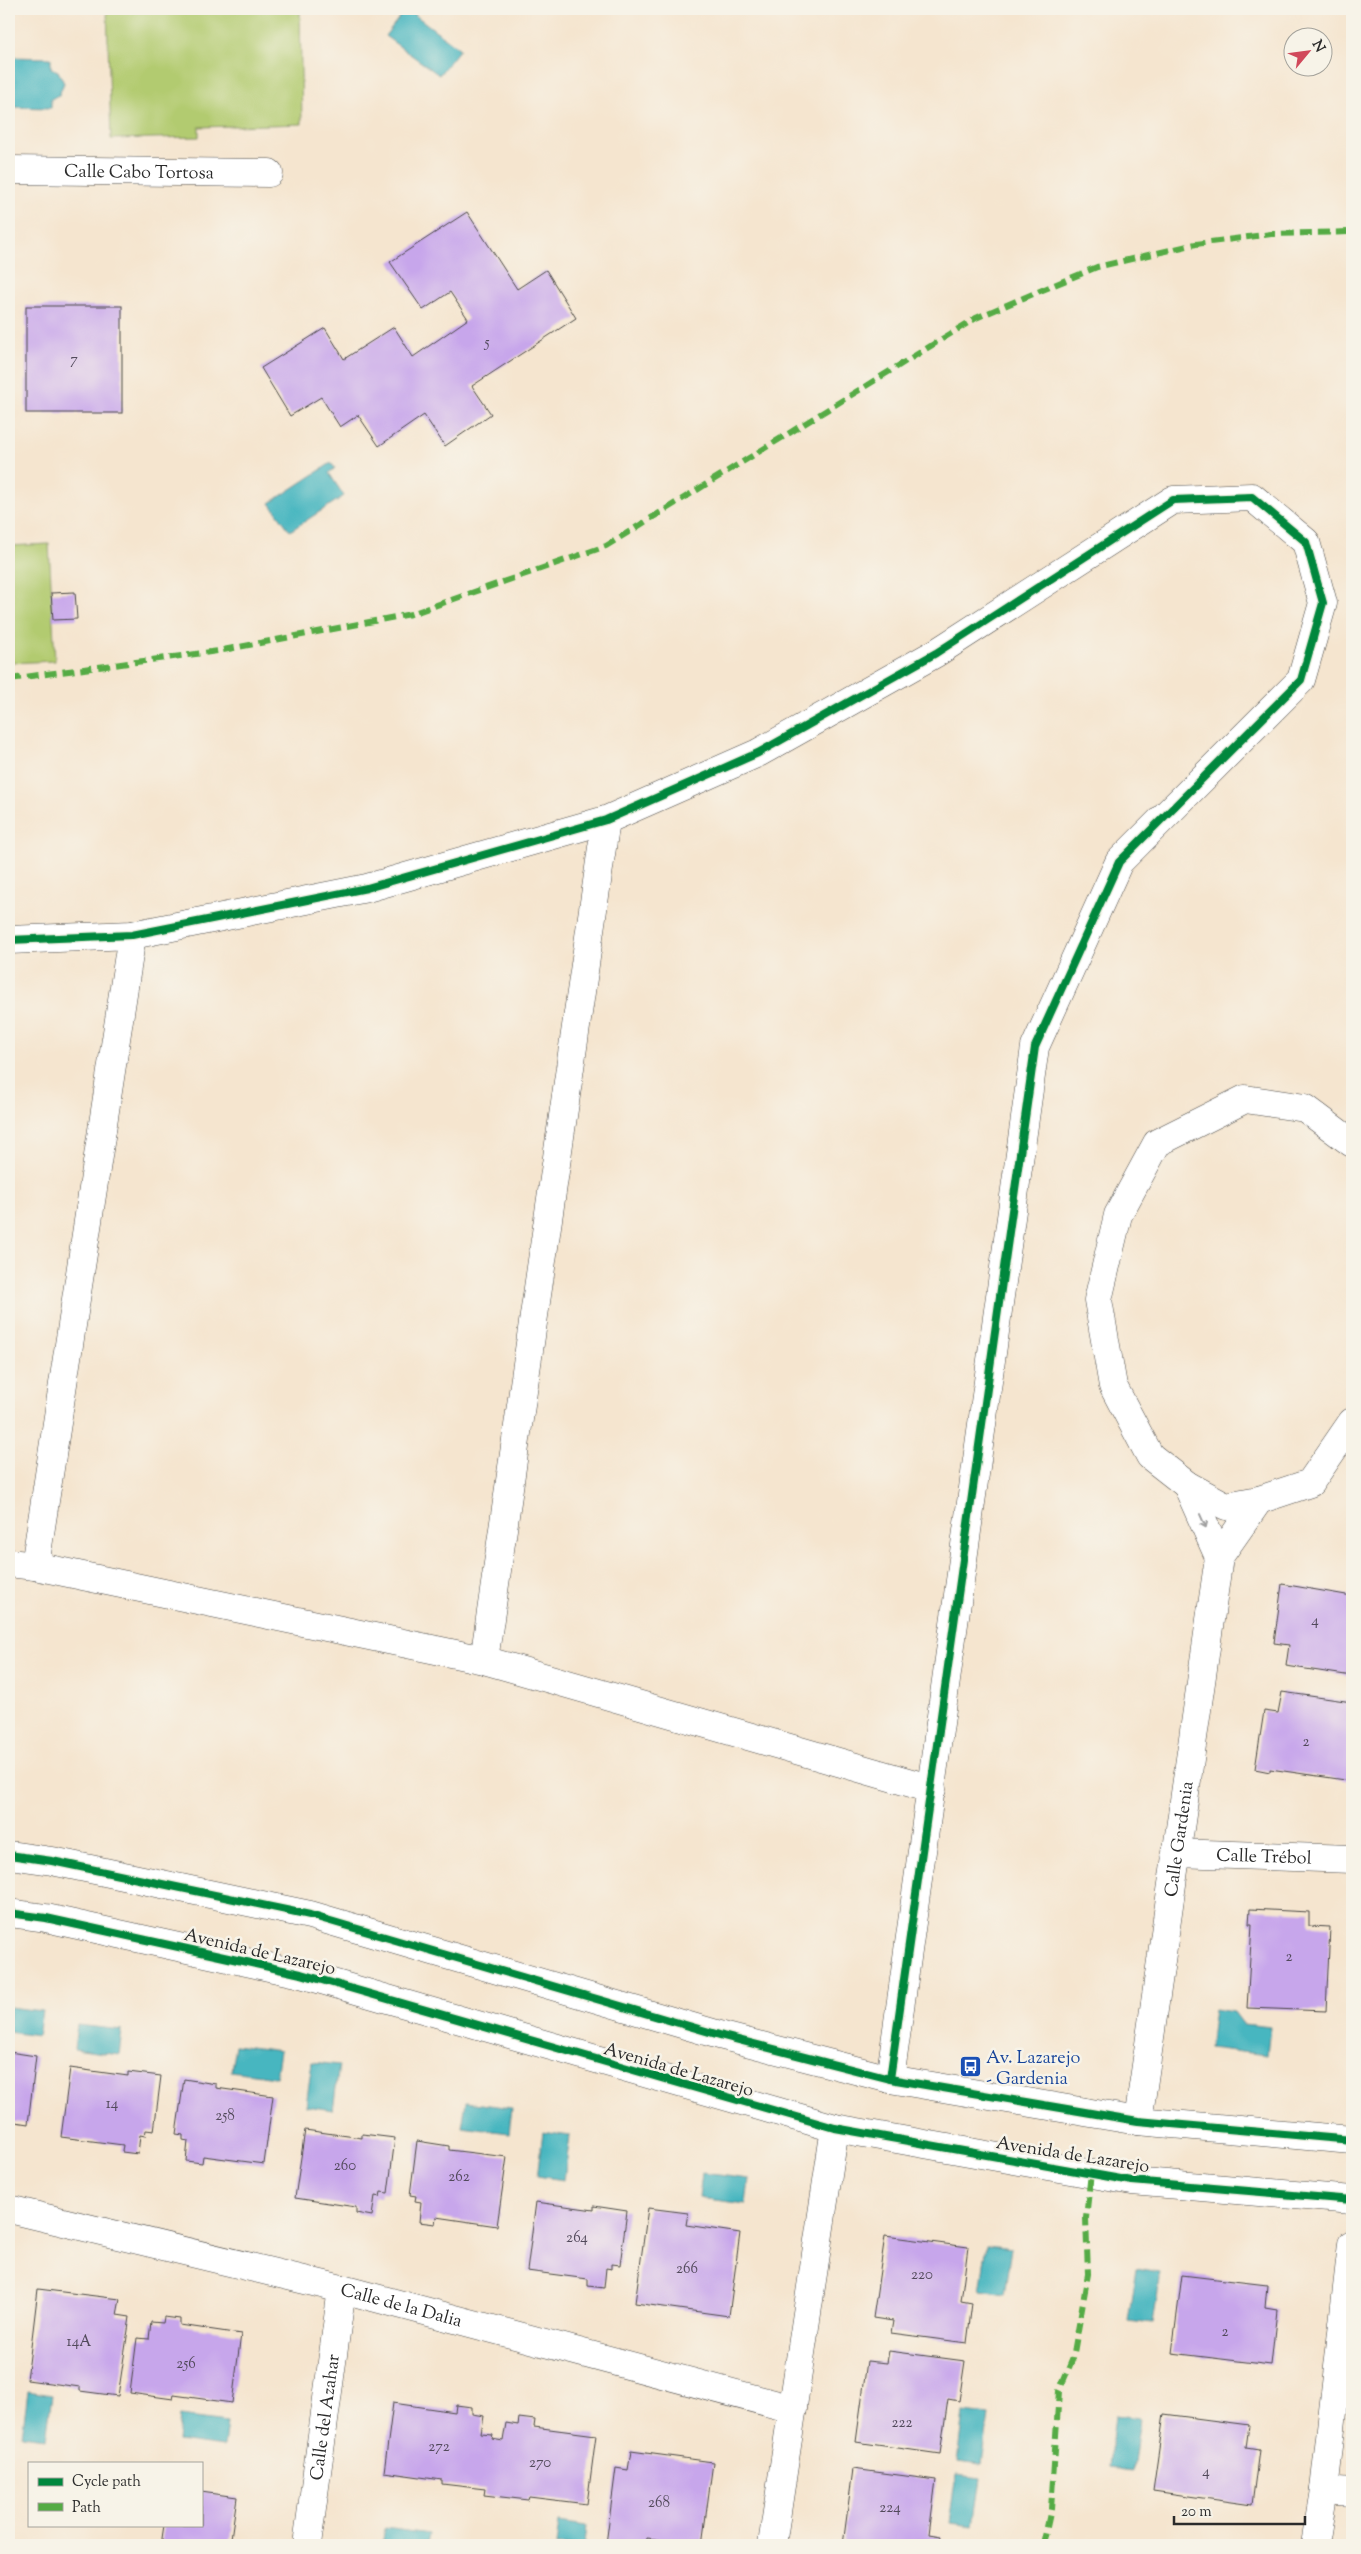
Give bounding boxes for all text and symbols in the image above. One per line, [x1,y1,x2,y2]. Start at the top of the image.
north arrow [1284,28,1334,78]
text: N [1306,37,1329,56]
street label: Calle Cabo Tortosa [64,160,214,187]
house number: 5 [483,333,490,354]
house number: 7 [70,350,78,371]
one-way arrow [1199,1513,1209,1528]
house number: 4 [1311,1611,1319,1632]
house number: 2 [1302,1732,1310,1753]
street label: Calle Gardenia [1159,1780,1202,1899]
street label: Calle Trébol [1216,1843,1312,1873]
street label: Avenida de Lazarejo [181,1923,338,1983]
house number: 2 [1285,1947,1293,1968]
street label: Avenida de Lazarejo [600,2037,757,2105]
place label: Av. Lazarejo - Gardenia [986,2046,1080,2093]
bus stop icon: Av. Lazarejo - Gardenia [958,2055,982,2079]
house number: 14 [106,2094,119,2115]
house number: 258 [215,2106,235,2127]
street label: Avenida de Lazarejo [994,2131,1151,2181]
house number: 260 [334,2156,356,2177]
house number: 262 [448,2167,470,2188]
house number: 264 [566,2228,588,2249]
house number: 266 [676,2259,698,2280]
house number: 220 [911,2265,933,2286]
street label: Calle de la Dalia [337,2278,465,2335]
house number: 2 [1221,2322,1229,2343]
house number: 14A [67,2332,91,2353]
street label: Calle del Azahar [305,2353,348,2482]
house number: 256 [176,2354,196,2375]
house number: 222 [891,2413,913,2434]
house number: 272 [428,2437,450,2458]
house number: 270 [529,2453,551,2474]
legend [28,2462,202,2526]
house number: 4 [1202,2462,1210,2483]
text: Cycle path [72,2472,141,2493]
house number: 268 [648,2493,670,2514]
scale bar [1174,2494,1305,2526]
text: Path [72,2498,101,2519]
house number: 224 [879,2498,901,2519]
text: 20 m [1181,2502,1212,2523]

